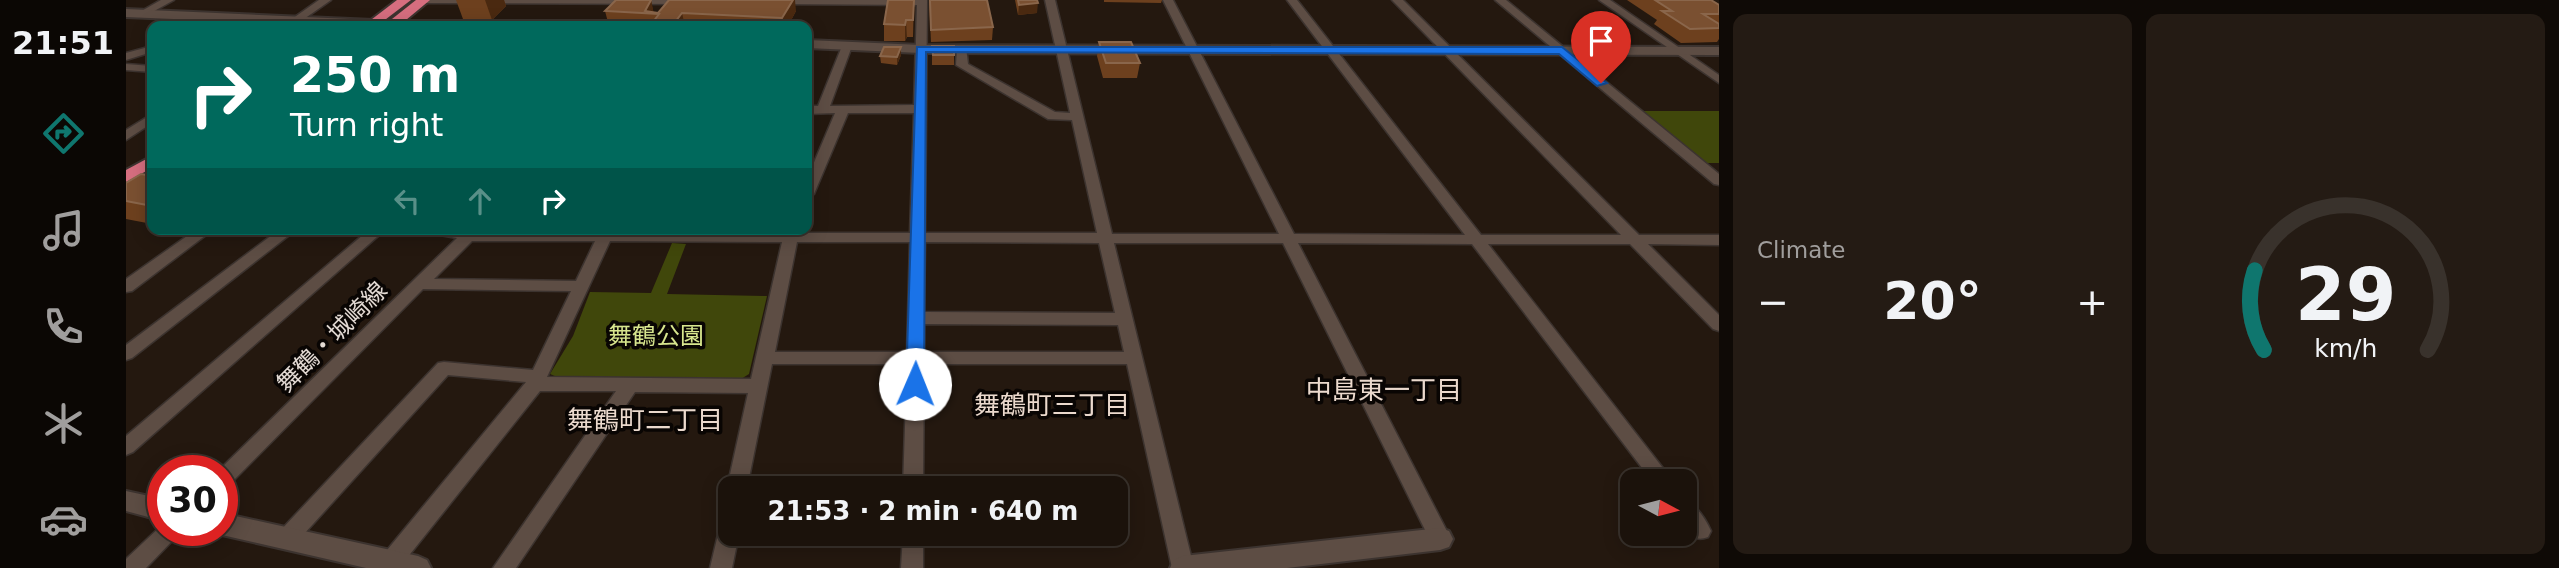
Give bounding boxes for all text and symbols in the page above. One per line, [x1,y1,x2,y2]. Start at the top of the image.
pin [1571,11,1631,83]
icon: arrive [1582,22,1620,60]
text: 21:51 [12,24,114,62]
text: 250 m [290,47,460,104]
icon: right [175,49,266,140]
text: Turn right [290,106,443,144]
icon: directions [39,109,88,158]
icon: left [388,182,426,220]
icon: ahead [461,182,499,220]
icon: right [534,182,572,220]
icon: music [39,206,88,255]
text: Climate [1757,237,1846,263]
text: 29 [2295,252,2396,337]
text: 20° [1883,271,1982,331]
street label: 舞鶴・城崎線 [271,276,393,398]
text: − [1757,280,1789,324]
text: + [2076,280,2108,324]
icon: phone [39,302,88,351]
park label: 舞鶴公園 [608,322,704,350]
text: km/h [2314,334,2377,363]
position arrow [878,347,952,421]
district label: 中島東一丁目 [1306,375,1462,405]
district label: 舞鶴町三丁目 [974,390,1130,420]
icon: climate [39,399,88,448]
district label: 舞鶴町二丁目 [567,405,723,435]
speed limit sign: 30 [147,455,238,546]
north arrow [1620,469,1698,546]
map controls [1620,469,1697,546]
icon: car [39,495,88,544]
text: 21:53 · 2 min · 640 m [768,496,1078,526]

